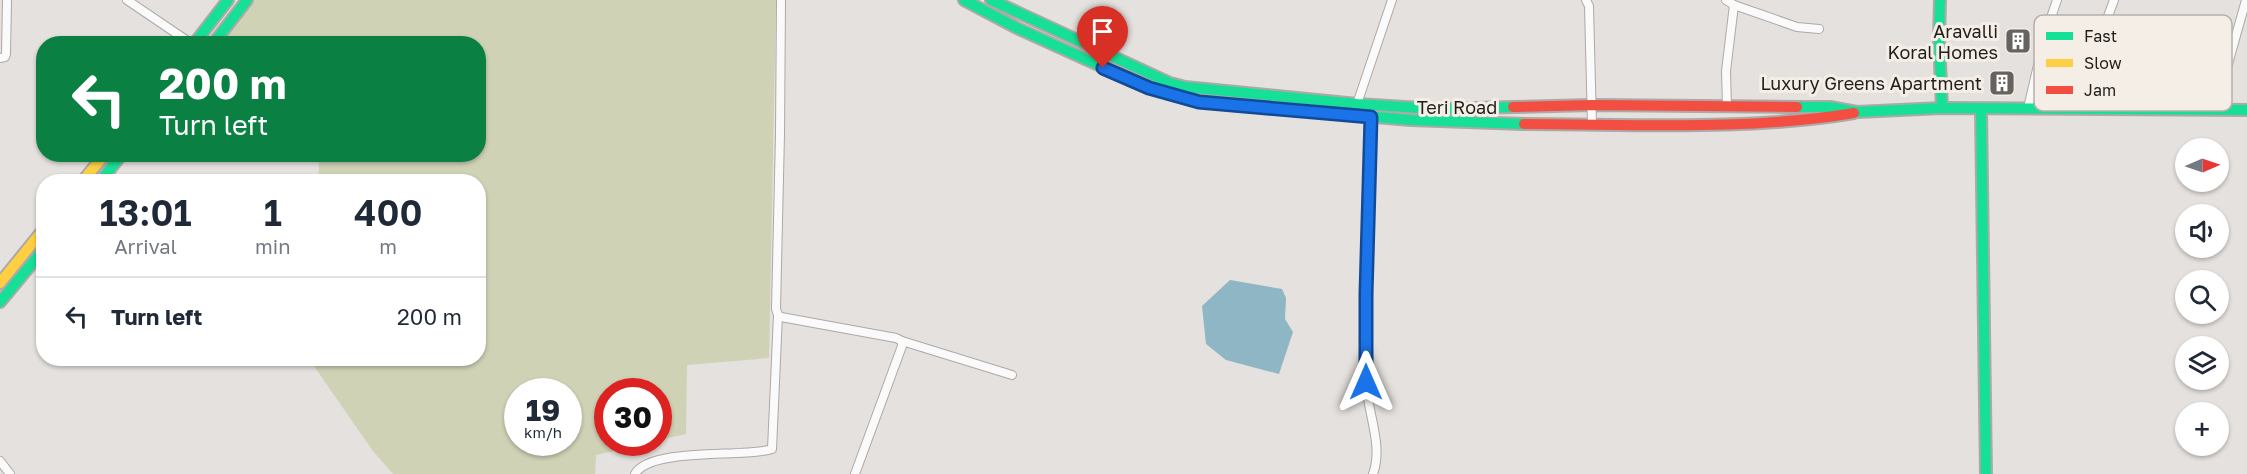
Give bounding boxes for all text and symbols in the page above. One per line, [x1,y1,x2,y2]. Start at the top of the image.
pin [1077,6,1128,68]
icon: arrive [1086,15,1119,48]
legend [2034,15,2232,111]
place label: Aravalli Koral Homes [1887,20,1998,63]
building icon: Aravalli Koral Homes [2003,26,2033,56]
text: Fast [2084,26,2117,46]
text: Slow [2084,53,2122,73]
text: 200 m [159,58,286,108]
icon: left [60,60,138,138]
building icon: Luxury Greens Apartment [1987,68,2017,98]
place label: Luxury Greens Apartment [1760,72,1982,94]
text: Jam [2084,80,2116,100]
street label: Teri Road [1417,96,1497,118]
text: Turn left [159,109,268,141]
north arrow [2175,138,2229,192]
map controls [2175,138,2229,456]
text: 13:01 [99,191,192,234]
text: 1 [264,191,282,234]
text: 400 [354,191,423,234]
button: sound [2175,204,2229,258]
text: Arrival [114,234,177,258]
text: min [255,234,290,258]
text: m [379,234,397,258]
button: search [2175,270,2229,324]
icon: left [60,300,93,333]
text: Turn left [111,303,202,330]
text: 200 m [397,303,462,330]
button: layers [2175,336,2229,390]
position arrow [1334,350,1398,414]
speed limit sign: 30 [594,378,672,456]
text: 19 [526,392,560,428]
button: + [2175,402,2229,456]
text: km/h [524,423,562,441]

